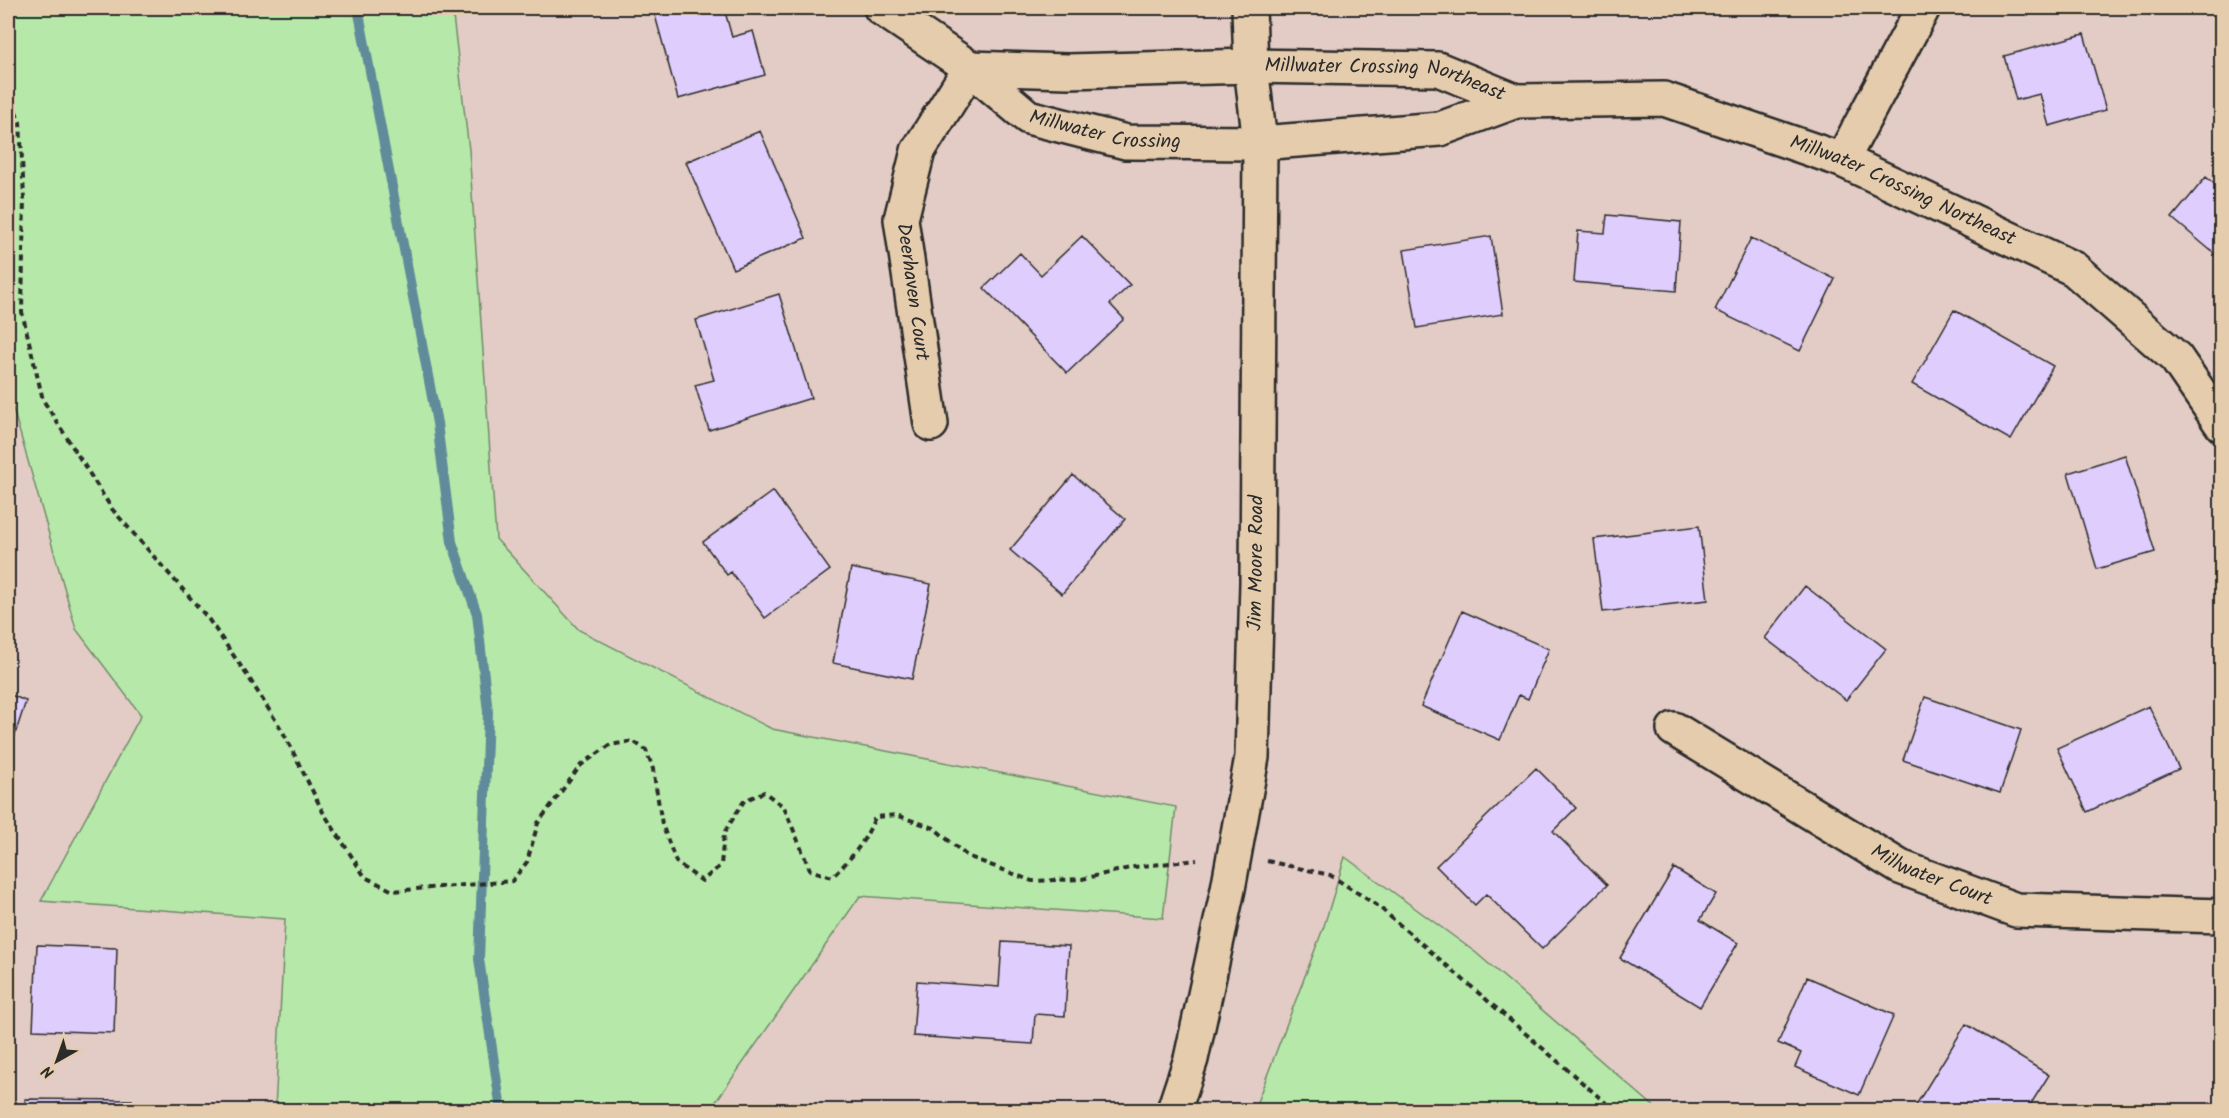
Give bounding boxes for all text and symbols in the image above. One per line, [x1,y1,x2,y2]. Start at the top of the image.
street label: Millwater Crossing Northeast [1264,50,1510,111]
street label: Millwater Crossing [1026,102,1181,158]
street label: Millwater Crossing Northeast [1785,127,2021,255]
street label: Deerhaven Court [886,221,938,363]
street label: Jim Moore Road [1240,494,1274,631]
street label: Millwater Court [1864,836,1997,916]
north arrow [27,1031,87,1091]
text: N [36,1059,60,1084]

